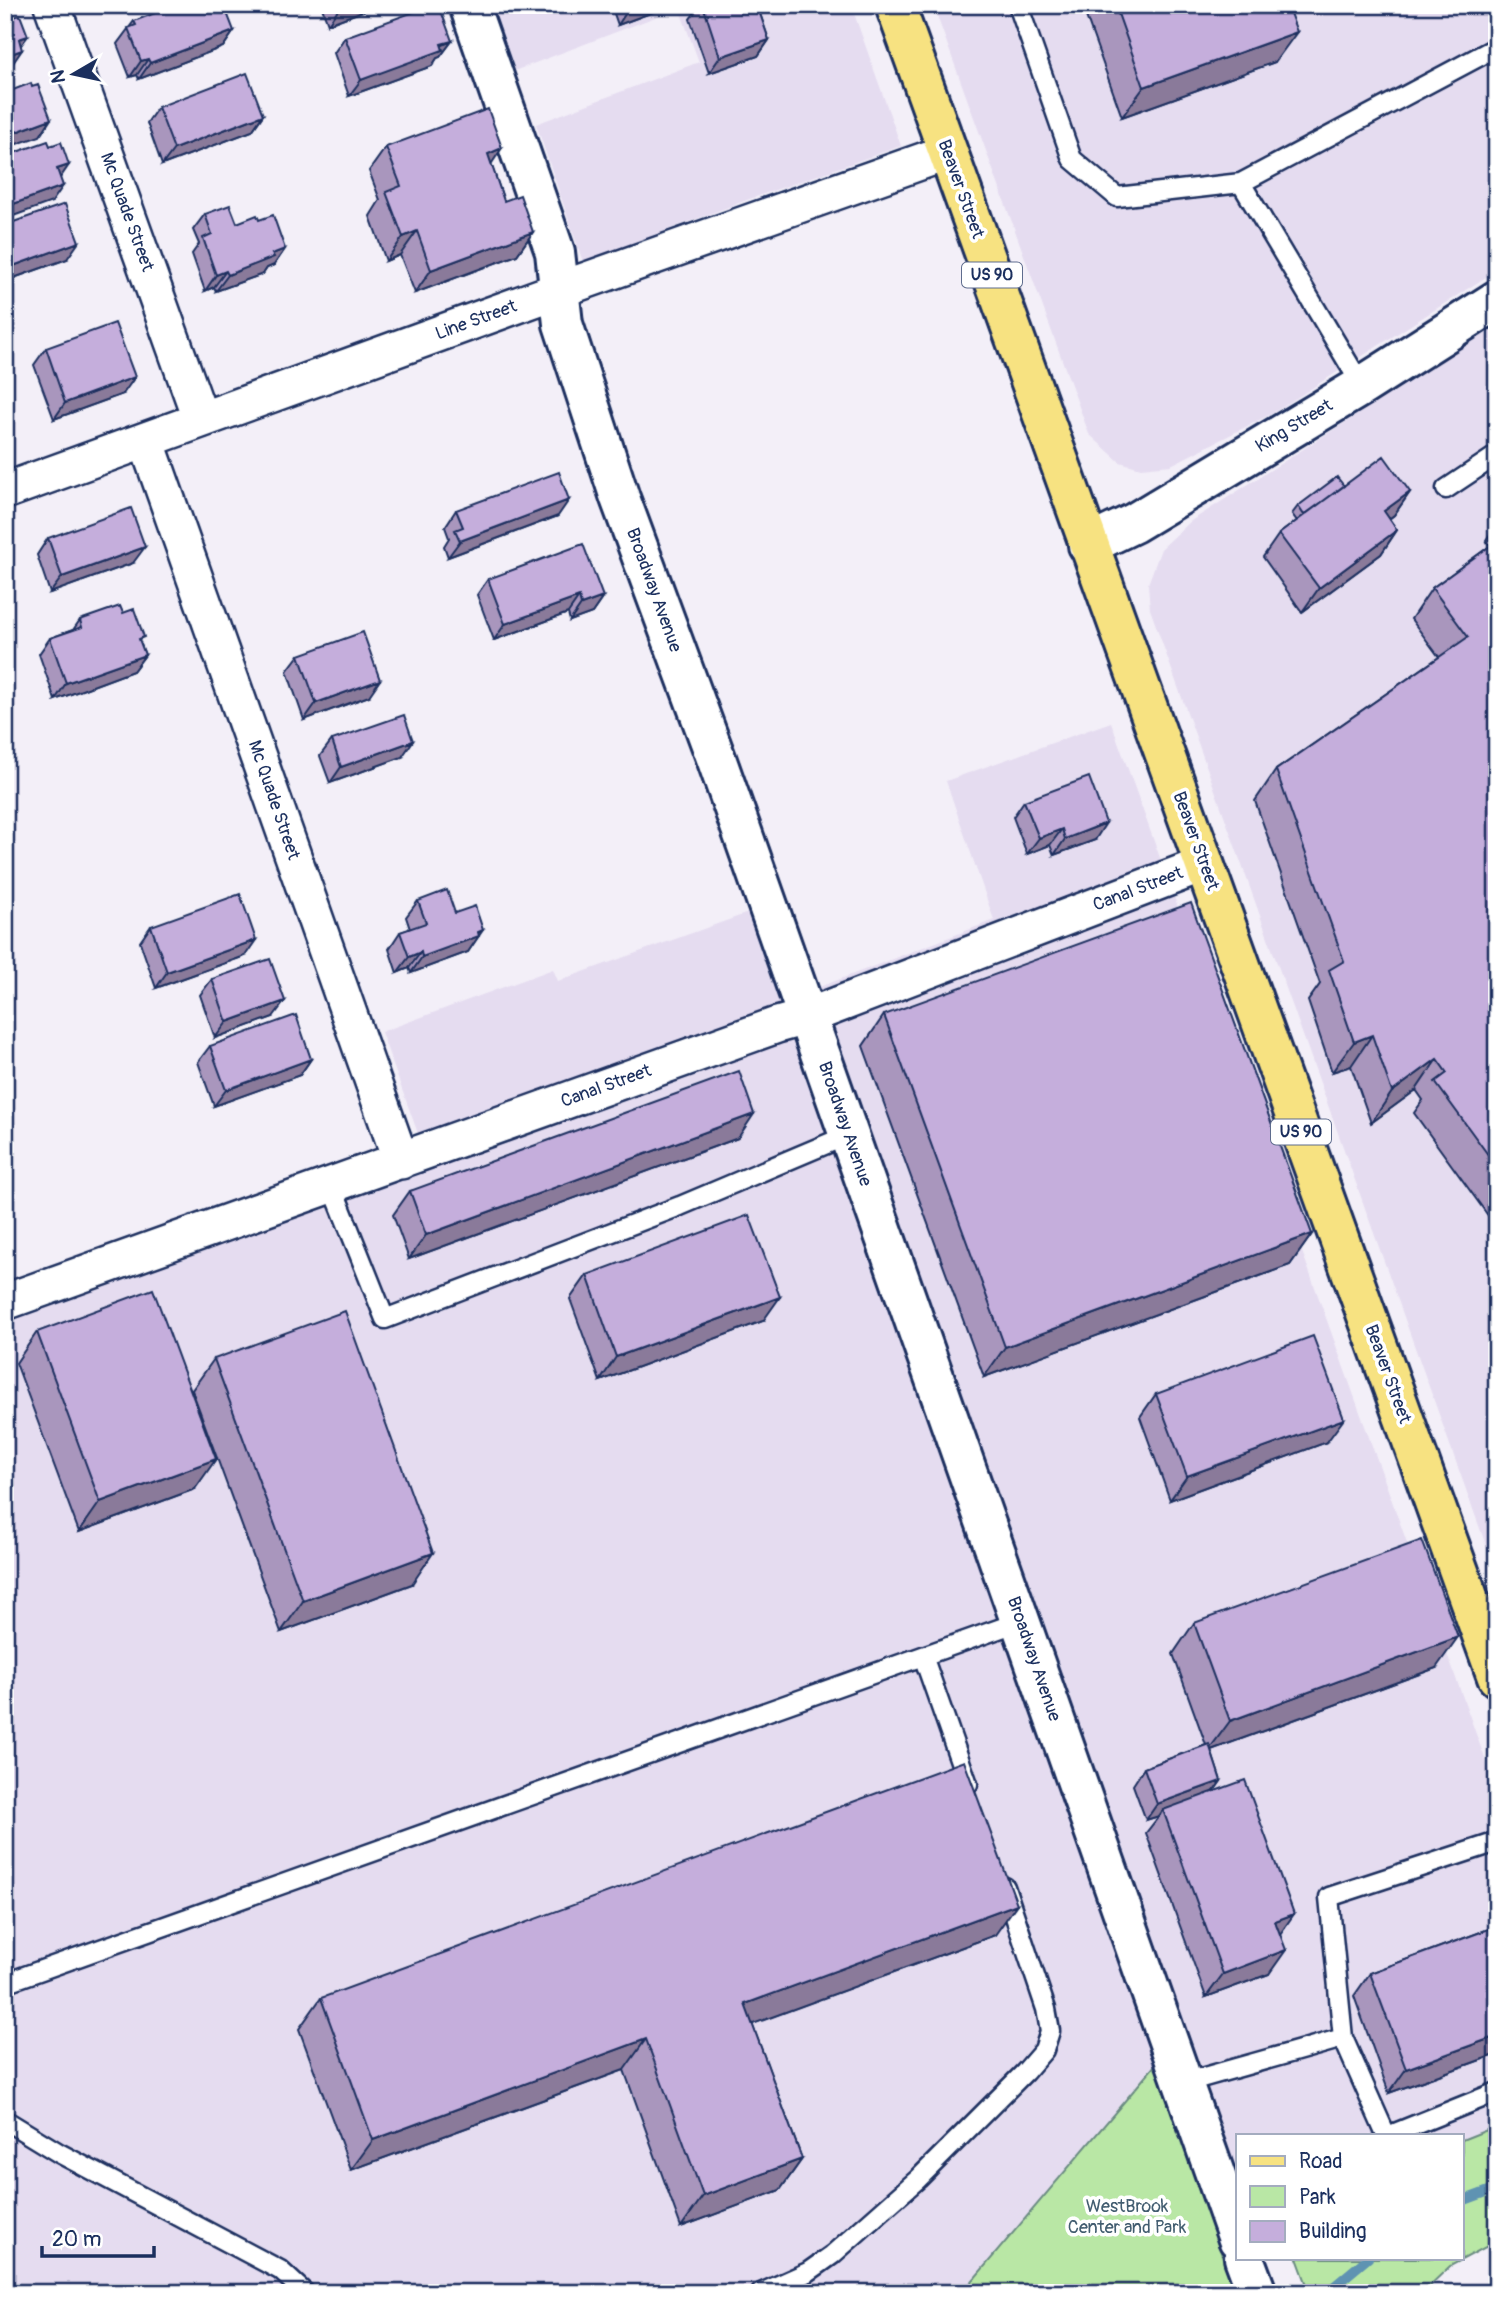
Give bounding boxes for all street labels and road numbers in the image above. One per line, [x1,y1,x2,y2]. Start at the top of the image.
street label: Beaver Street [932,136,990,242]
street label: Mc Quade Street [95,149,159,275]
road number: US 90 [962,262,1022,288]
street label: Line Street [432,294,521,345]
street label: King Street [1251,394,1337,458]
street label: Broadway Avenue [621,525,687,655]
street label: Mc Quade Street [243,737,305,864]
street label: Beaver Street [1167,788,1225,894]
street label: Canal Street [1090,861,1187,917]
street label: Canal Street [558,1059,655,1113]
street label: Broadway Avenue [813,1059,877,1190]
road number: US 90 [1271,1120,1331,1144]
street label: Beaver Street [1359,1321,1417,1427]
street label: Broadway Avenue [1002,1594,1066,1725]

